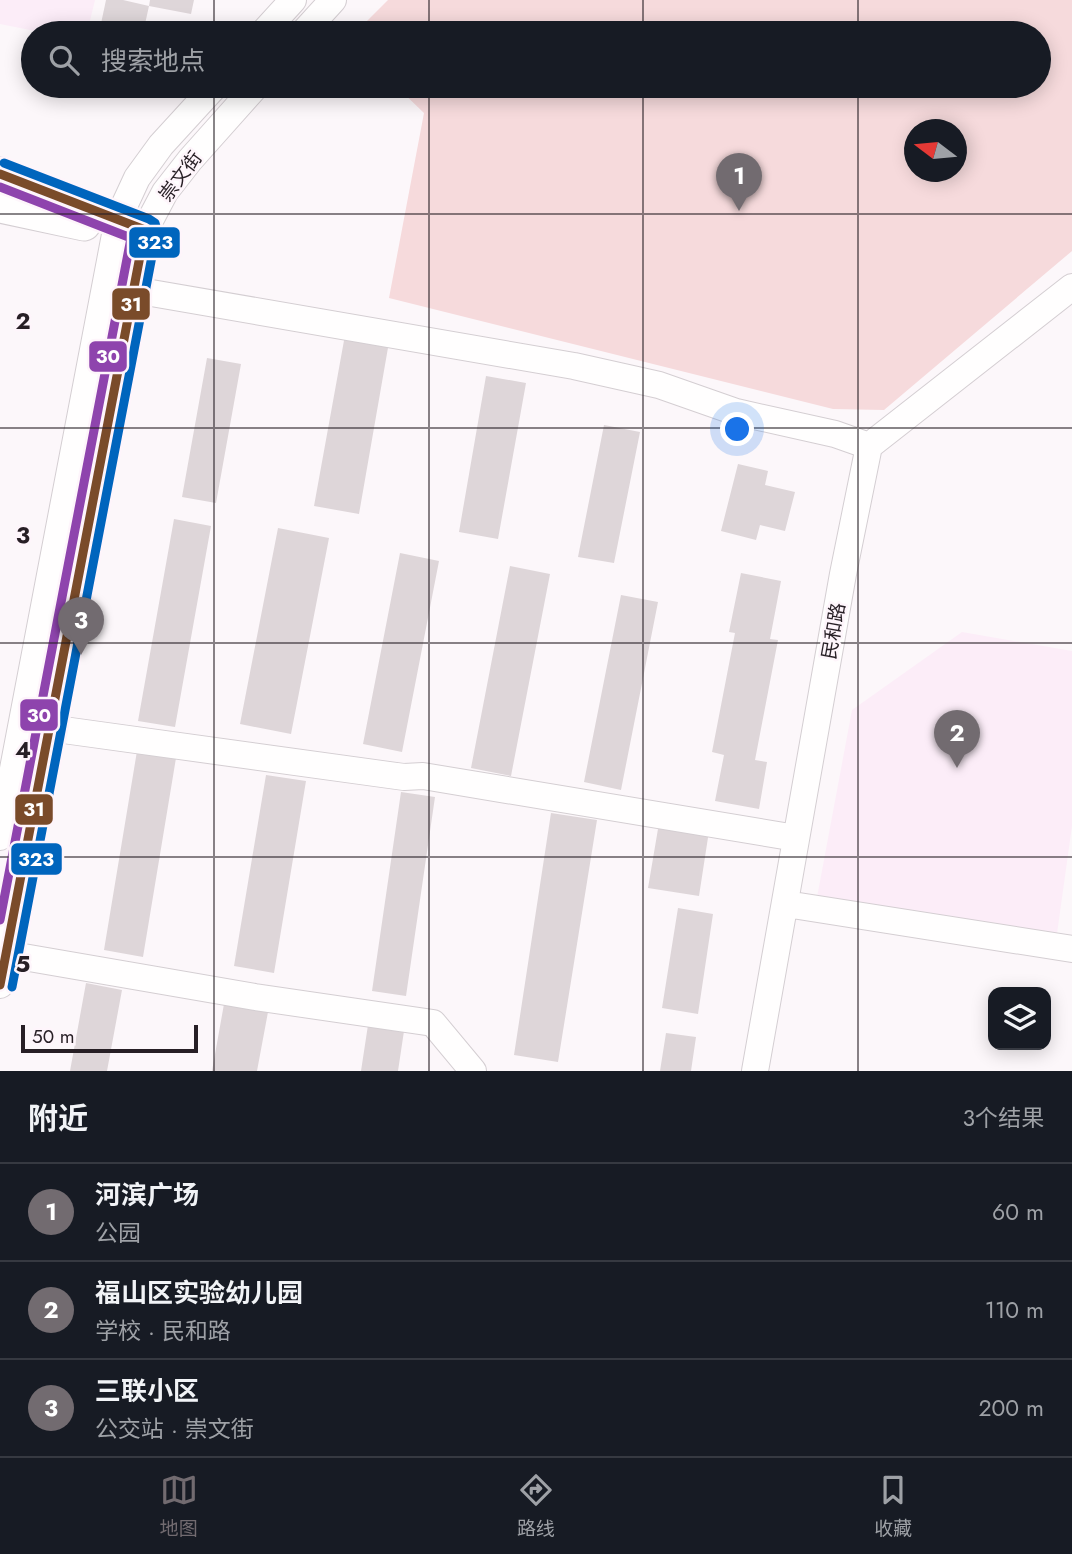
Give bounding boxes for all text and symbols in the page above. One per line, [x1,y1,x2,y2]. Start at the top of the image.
search box [21,21,1051,98]
icon: search [45,41,83,79]
text: 搜索地点 [101,42,205,80]
north arrow [904,119,967,182]
street label: 崇文街 [152,145,208,207]
pin: 1 [716,153,762,211]
line badge: 323 [128,226,181,259]
text: 323 [137,229,173,256]
line badge: 31 [111,287,151,321]
text: 31 [120,291,142,318]
text: 2 [15,304,31,338]
line badge: 30 [88,340,128,373]
text: 30 [96,343,120,370]
your location [720,412,754,446]
text: 3 [16,518,30,552]
pin: 3 [58,597,104,655]
street label: 民和路 [815,601,852,662]
line badge: 30 [19,698,59,732]
text: 30 [27,702,51,729]
pin: 2 [934,710,980,768]
text: 4 [15,733,31,767]
line badge: 31 [14,793,54,826]
text: 31 [23,796,45,823]
line badge: 323 [10,842,63,876]
text: 323 [18,846,54,873]
text: 5 [16,947,30,981]
map controls [988,987,1051,1050]
button: layers [988,987,1051,1050]
scale bar [21,1022,198,1054]
text: 50 m [32,1023,75,1050]
text: 附近 [28,1097,88,1140]
text: 3个结果 [962,1101,1044,1135]
text: 河滨广场 [95,1176,199,1214]
text: 1 [45,1195,57,1229]
text: 60 m [992,1195,1044,1229]
text: 公园 [95,1216,141,1250]
text: 福山区实验幼儿园 [95,1274,303,1312]
text: 2 [43,1293,59,1327]
text: 110 m [985,1293,1044,1327]
text: 学校 · 民和路 [95,1314,231,1348]
text: 三联小区 [95,1372,199,1410]
text: 3 [44,1391,58,1425]
text: 200 m [978,1391,1044,1425]
text: 公交站 · 崇文街 [95,1412,254,1446]
tab: 地图 [160,1471,198,1542]
tab: 路线 [517,1471,555,1542]
tab: 收藏 [874,1471,912,1542]

